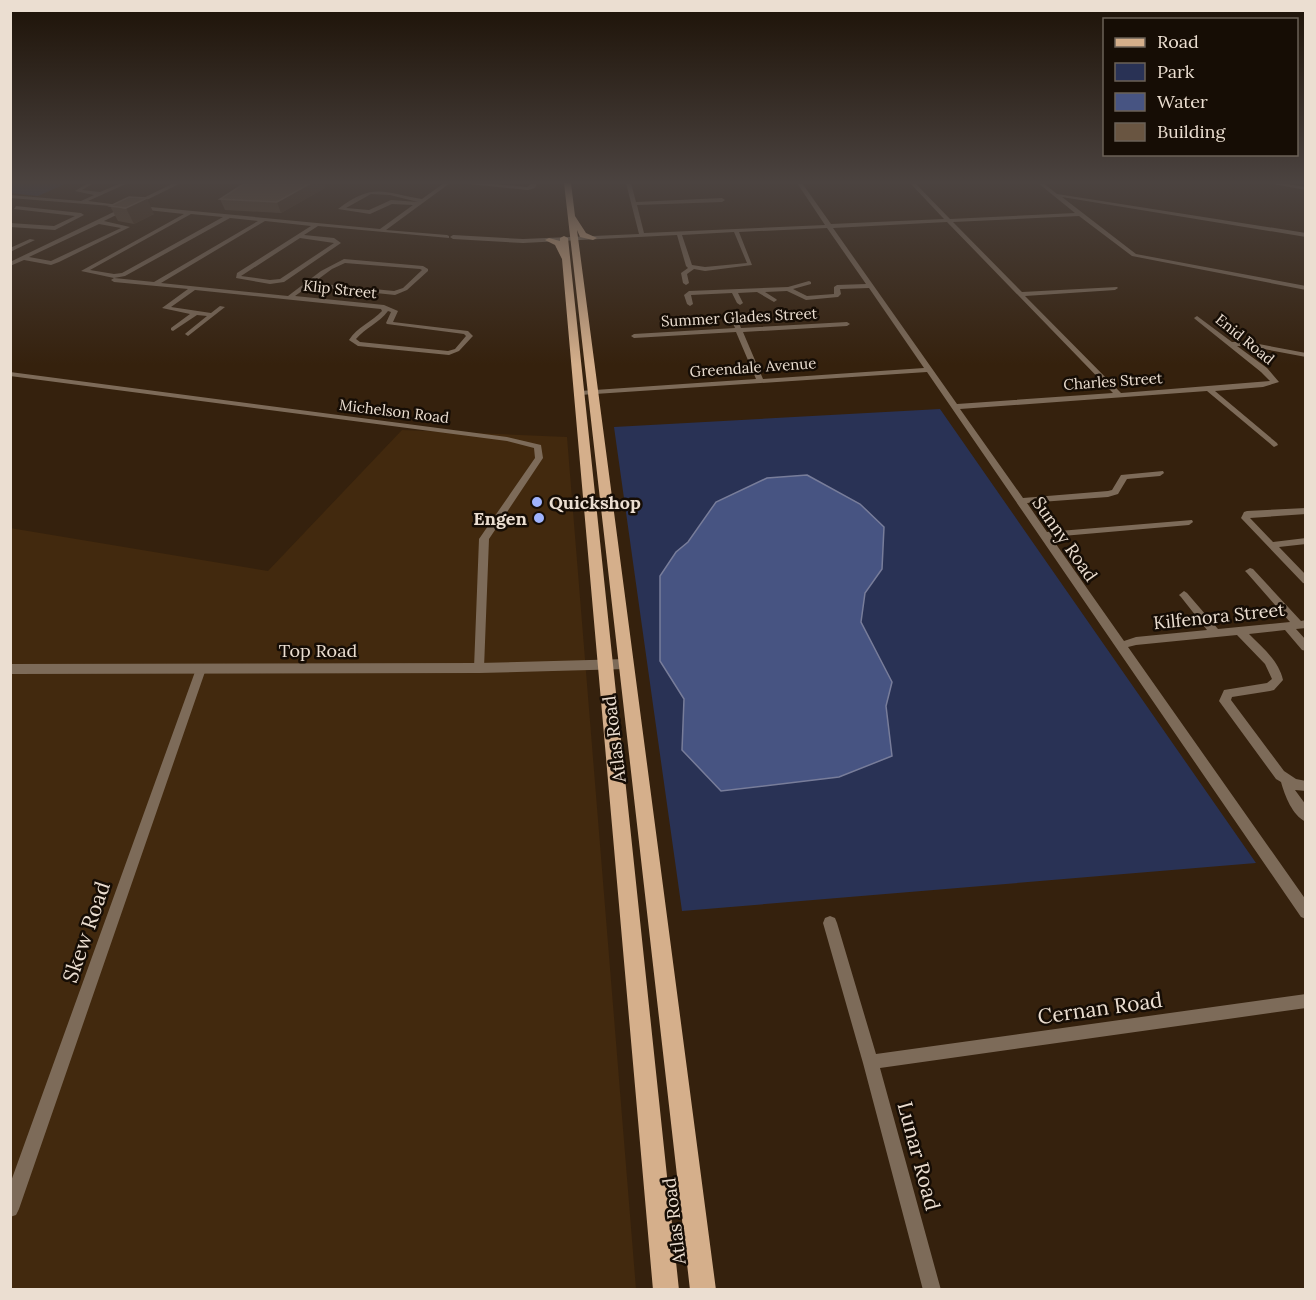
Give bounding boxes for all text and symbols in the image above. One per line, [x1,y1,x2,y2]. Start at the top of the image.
legend [1103,18,1298,156]
text: Road [1157,30,1199,53]
text: Park [1157,60,1195,83]
text: Water [1157,90,1208,113]
text: Building [1157,120,1227,143]
street label: Klip Street [302,276,378,302]
street label: Summer Glades Street [660,303,818,331]
street label: Enid Road [1212,309,1278,369]
street label: Greendale Avenue [689,353,817,381]
street label: Charles Street [1063,368,1163,394]
street label: Michelson Road [338,395,450,427]
place label: Quickshop [549,491,641,514]
street label: Sunny Road [1027,492,1103,586]
marker: Quickshop [530,495,544,509]
place label: Engen [473,507,528,530]
marker: Engen [532,511,546,525]
street label: Kilfenora Street [1152,598,1286,634]
street label: Top Road [279,639,357,662]
street label: Atlas Road [597,694,631,785]
street label: Skew Road [56,878,116,986]
street label: Cernan Road [1036,986,1164,1030]
street label: Lunar Road [892,1099,946,1213]
street label: Atlas Road [657,1176,691,1267]

